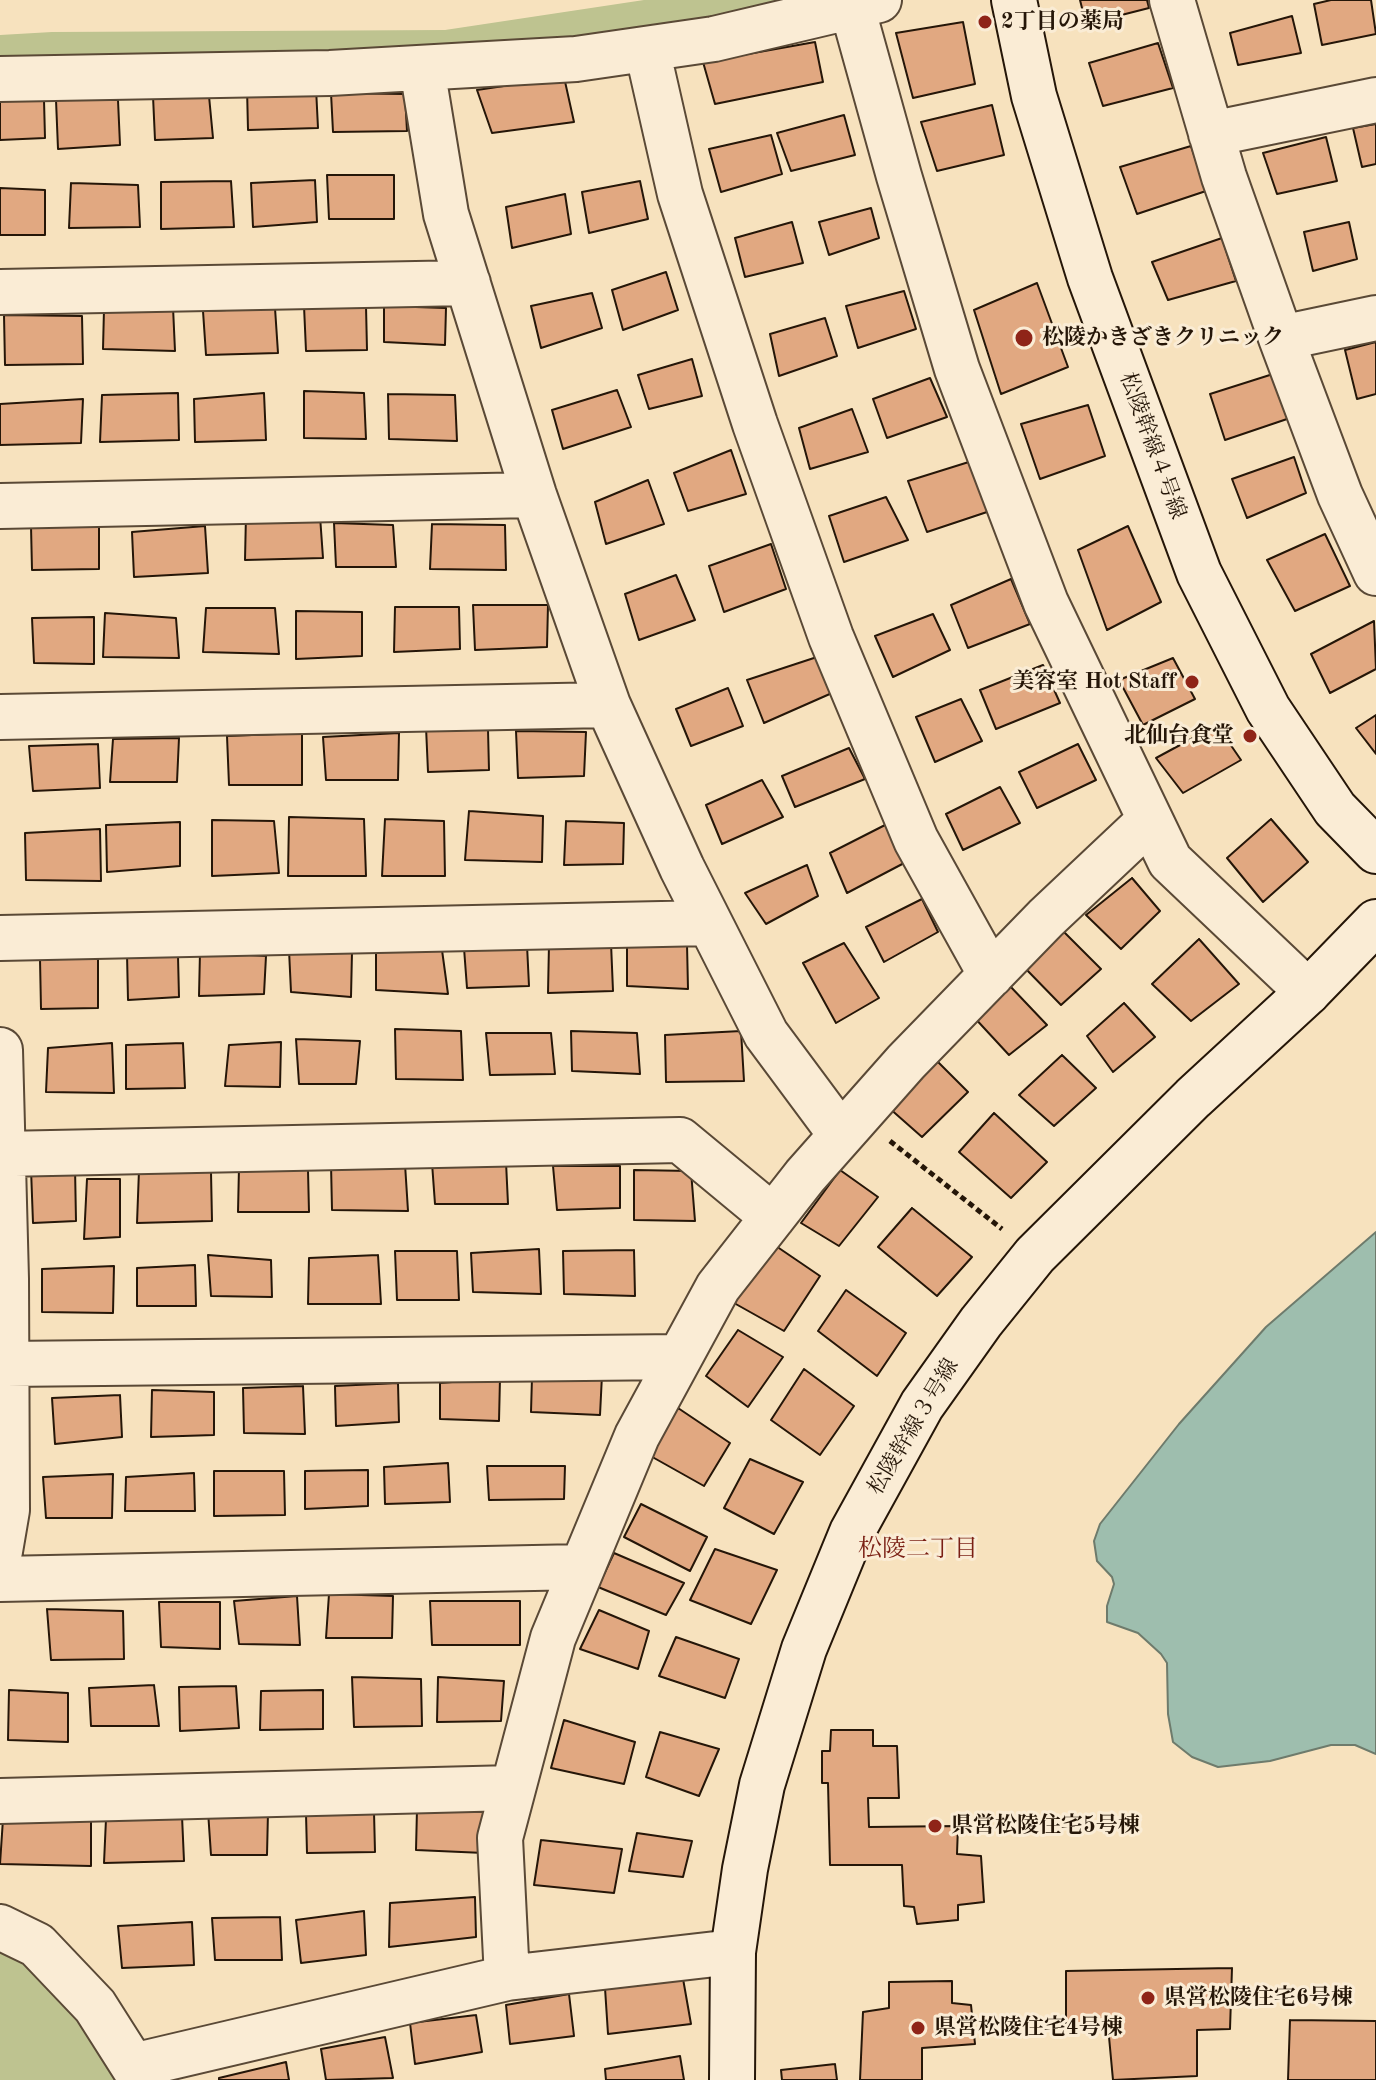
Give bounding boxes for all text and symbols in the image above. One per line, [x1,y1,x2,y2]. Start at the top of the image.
place label: 2丁目の薬局 [1001,9,1124,35]
marker: 2丁目の薬局 [976,13,994,31]
place label: 松陵かきざきクリニック [1042,325,1284,351]
marker: 松陵かきざきクリニック [1013,327,1035,349]
street label: 松陵幹線４号線 [1113,369,1191,523]
place label: 美容室 Hot Staff [1012,669,1176,695]
marker: 美容室 Hot Staff [1183,673,1201,691]
place label: 北仙台食堂 [1124,723,1234,749]
marker: 北仙台食堂 [1241,727,1259,745]
street label: 松陵幹線３号線 [863,1354,965,1500]
district label: 松陵二丁目 [858,1536,978,1564]
place label: 県営松陵住宅5号棟 [951,1813,1140,1839]
marker: 県営松陵住宅5号棟 [926,1817,944,1835]
place label: 県営松陵住宅6号棟 [1164,1985,1353,2011]
marker: 県営松陵住宅6号棟 [1139,1989,1157,2007]
place label: 県営松陵住宅4号棟 [934,2015,1123,2041]
marker: 県営松陵住宅4号棟 [909,2019,927,2037]

